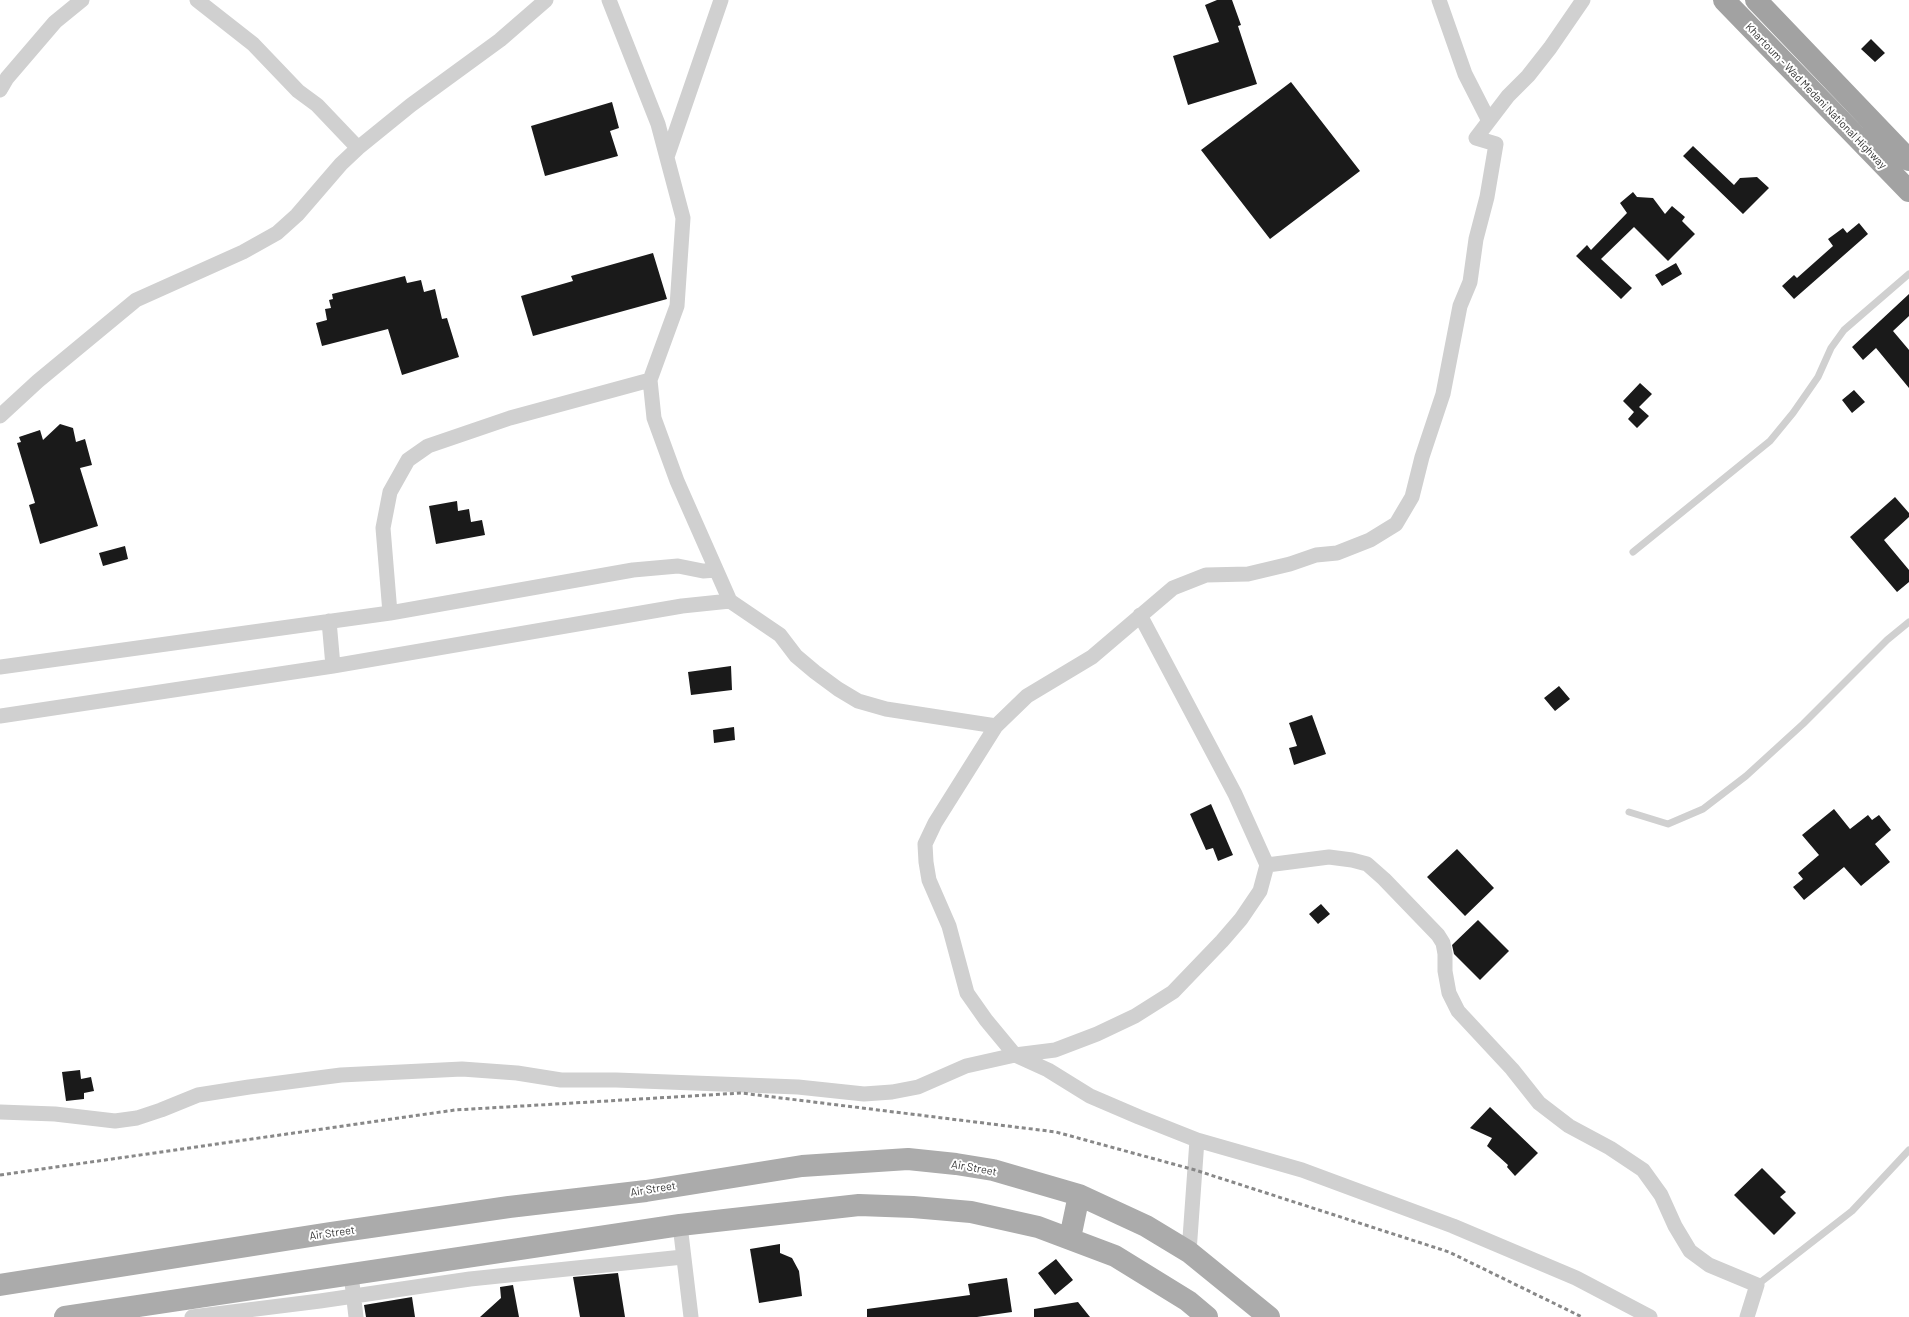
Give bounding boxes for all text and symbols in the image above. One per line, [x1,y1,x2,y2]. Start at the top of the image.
street label: Khartoum - Wad Medani National Highway [1743,20,1889,172]
street label: Air Street [950,1158,998,1178]
street label: Air Street [629,1179,677,1199]
street label: Air Street [308,1223,356,1243]

